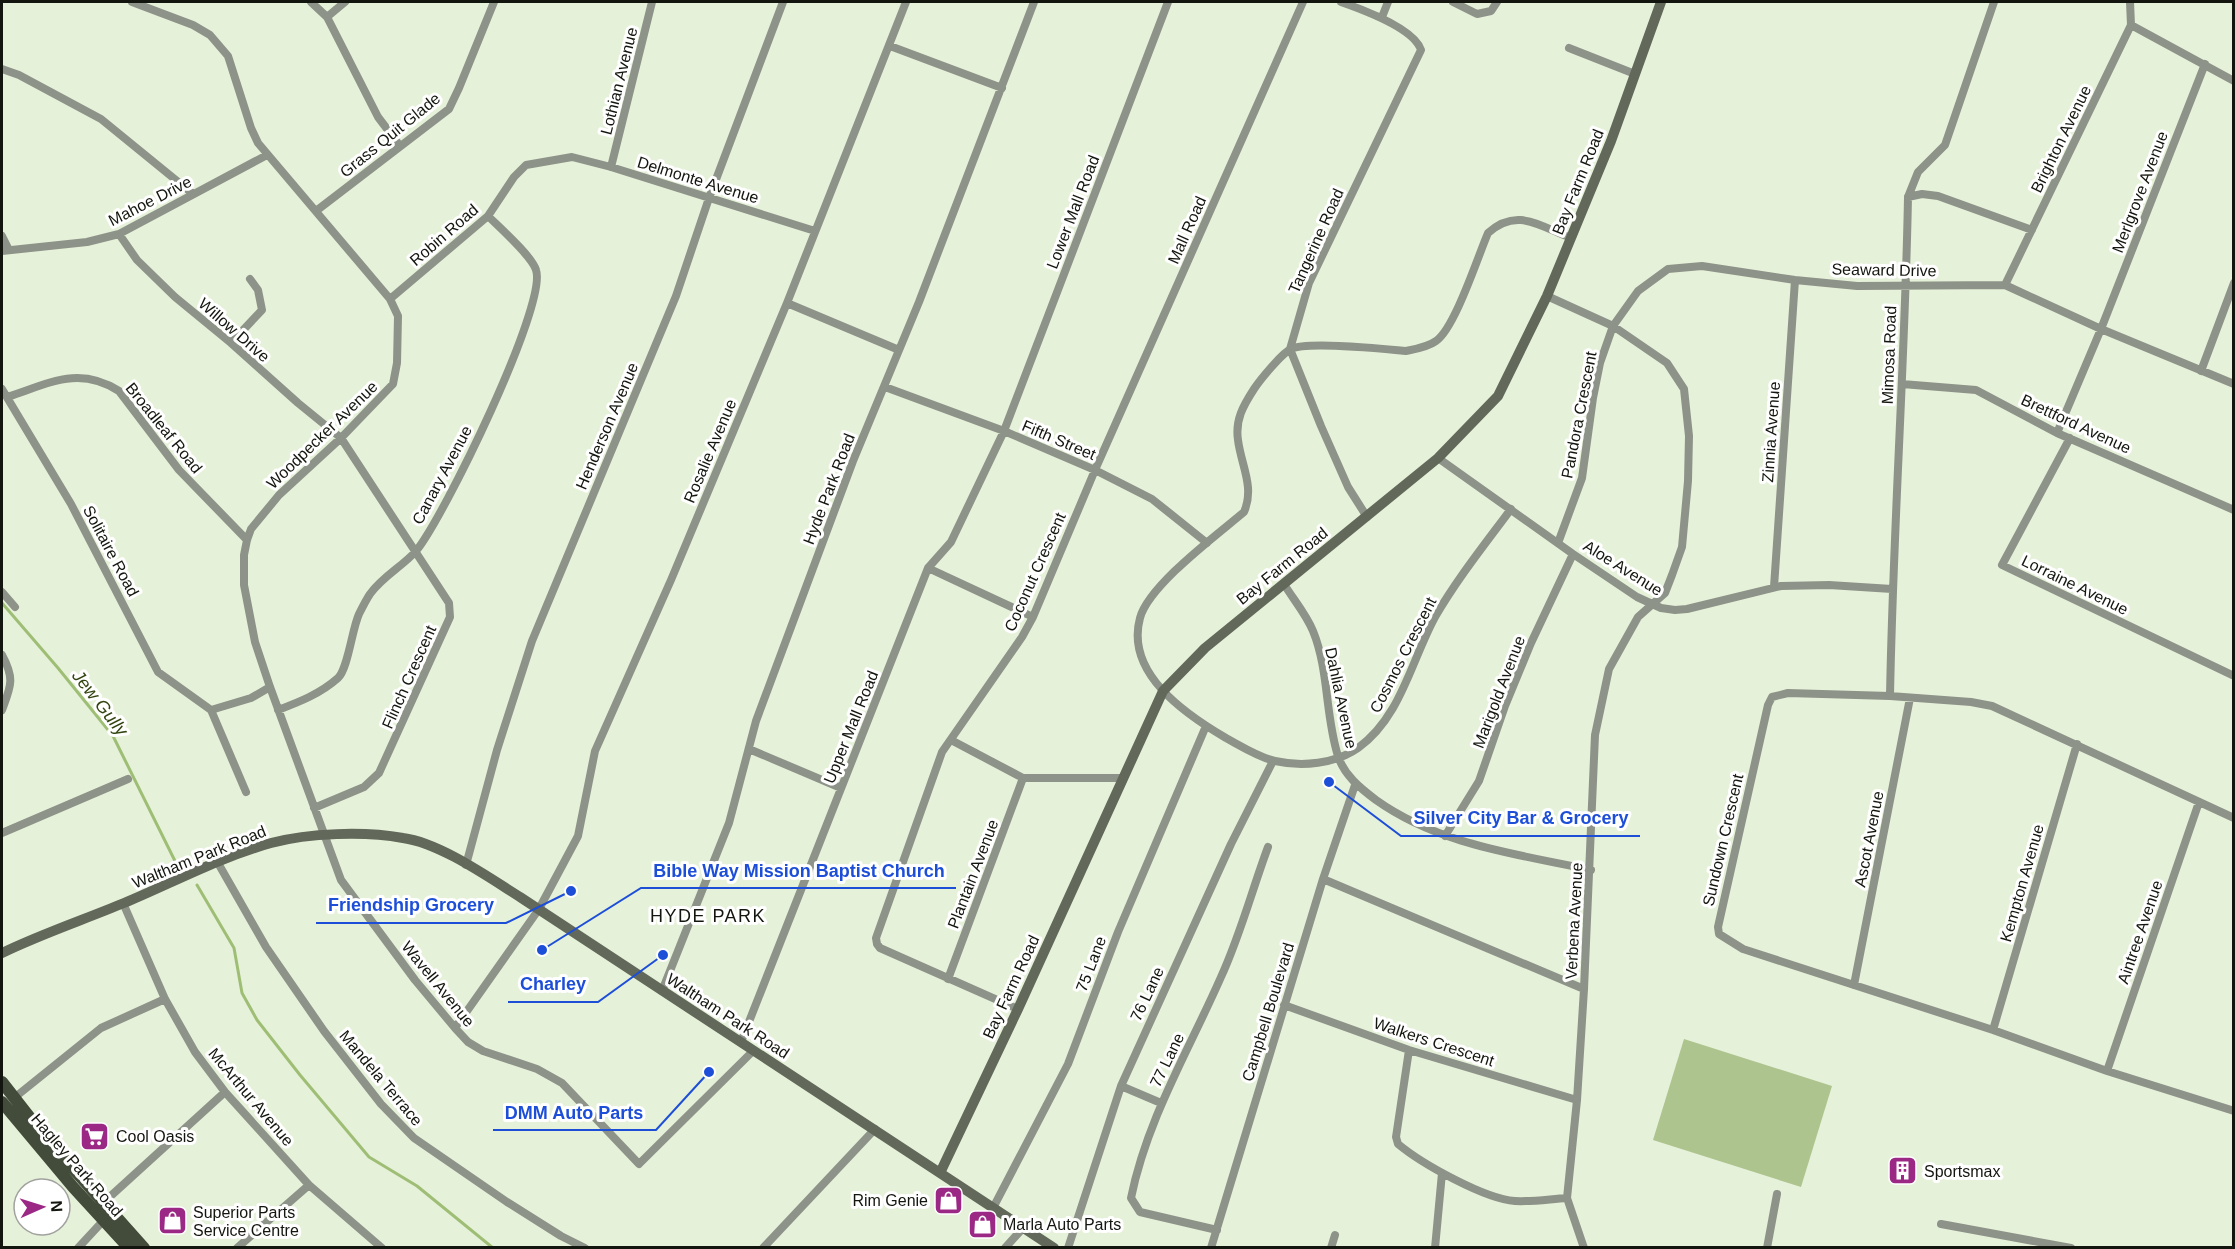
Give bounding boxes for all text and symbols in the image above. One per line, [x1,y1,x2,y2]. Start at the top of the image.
street label: Lothian Avenue [597,25,641,136]
street label: Brighton Avenue [2028,83,2094,195]
street label: Grass Quit Glade [337,89,443,181]
street label: Bay Farm Road [1549,127,1607,237]
street label: Merlgrove Avenue [2109,129,2171,255]
street label: Delmonte Avenue [635,153,761,207]
street label: Lower Mall Road [1044,153,1102,271]
street label: Mahoe Drive [106,173,194,229]
street label: Tangerine Road [1285,186,1347,296]
street label: Mall Road [1165,194,1209,266]
street label: Robin Road [407,201,481,269]
street label: Seaward Drive [1831,261,1937,279]
street label: Willow Drive [195,295,273,365]
street label: Mimosa Road [1879,305,1899,405]
street label: Pandora Crescent [1558,350,1600,480]
street label: Henderson Avenue [573,360,641,492]
street label: Woodpecker Avenue [263,378,381,492]
street label: Broadleaf Road [122,379,206,477]
street label: Zinnia Avenue [1759,381,1783,483]
street label: Brettford Avenue [2019,391,2134,457]
street label: Rosalie Avenue [681,397,740,505]
street label: Fifth Street [1020,417,1099,463]
street label: Canary Avenue [409,423,475,527]
street label: Hyde Park Road [800,431,858,547]
street label: Solitaire Road [80,503,142,599]
street label: Coconut Crescent [1001,510,1069,634]
street label: Bay Farm Road [1233,524,1331,608]
street label: Aloe Avenue [1581,537,1666,599]
street label: Lorraine Avenue [2019,552,2131,618]
street label: Cosmos Crescent [1367,594,1440,716]
street label: Flinch Crescent [379,622,440,731]
street label: Marigold Avenue [1470,633,1528,751]
street label: Dahlia Avenue [1322,646,1360,750]
water label: Jew Gully [67,665,133,741]
street label: Upper Mall Road [821,668,881,786]
street label: Sundown Crescent [1700,772,1747,908]
street label: Ascot Avenue [1851,789,1887,889]
callout: Silver City Bar & Grocery [1401,800,1640,836]
text: Silver City Bar & Grocery [1413,808,1629,828]
street label: Plantain Avenue [944,817,1002,931]
street label: Waltham Park Road [130,822,268,892]
street label: Kempton Avenue [1997,822,2047,944]
callout: Bible Way Mission Baptist Church [641,852,956,888]
text: Bible Way Mission Baptist Church [653,861,945,881]
street label: Verbena Avenue [1562,862,1586,980]
street label: Aintree Avenue [2114,878,2166,986]
callout: Friendship Grocery [316,887,506,923]
text: Friendship Grocery [328,895,494,915]
district label: HYDE PARK [650,906,766,926]
street label: Bay Farm Road [980,933,1042,1041]
street label: 75 Lane [1073,934,1109,994]
street label: Wavell Avenue [398,938,478,1030]
street label: Campbell Boulevard [1239,941,1297,1083]
street label: 76 Lane [1127,964,1167,1024]
callout: Charley [508,966,598,1002]
street label: Waltham Park Road [664,970,792,1062]
text: Charley [520,974,586,994]
street label: Walkers Crescent [1372,1015,1497,1070]
street label: Mandela Terrace [336,1027,426,1129]
street label: 77 Lane [1147,1030,1187,1090]
street label: McArthur Avenue [205,1045,297,1149]
callout: DMM Auto Parts [493,1094,656,1130]
text: DMM Auto Parts [505,1103,643,1123]
street label: Hagley Park Road [28,1110,126,1220]
supermarket icon: Cool Oasis [79,1120,111,1152]
place label: Cool Oasis [116,1128,194,1145]
building icon: Sportsmax [1887,1155,1919,1187]
place label: Sportsmax [1924,1163,2000,1180]
north arrow [12,1177,72,1237]
shop icon: Rim Genie [933,1184,965,1216]
place label: Rim Genie [852,1192,928,1209]
text: N [48,1200,65,1212]
place label: Superior Parts Service Centre [193,1204,299,1239]
shop icon: Superior Parts Service Centre [156,1205,188,1237]
shop icon: Marla Auto Parts [966,1208,998,1240]
place label: Marla Auto Parts [1003,1216,1121,1233]

